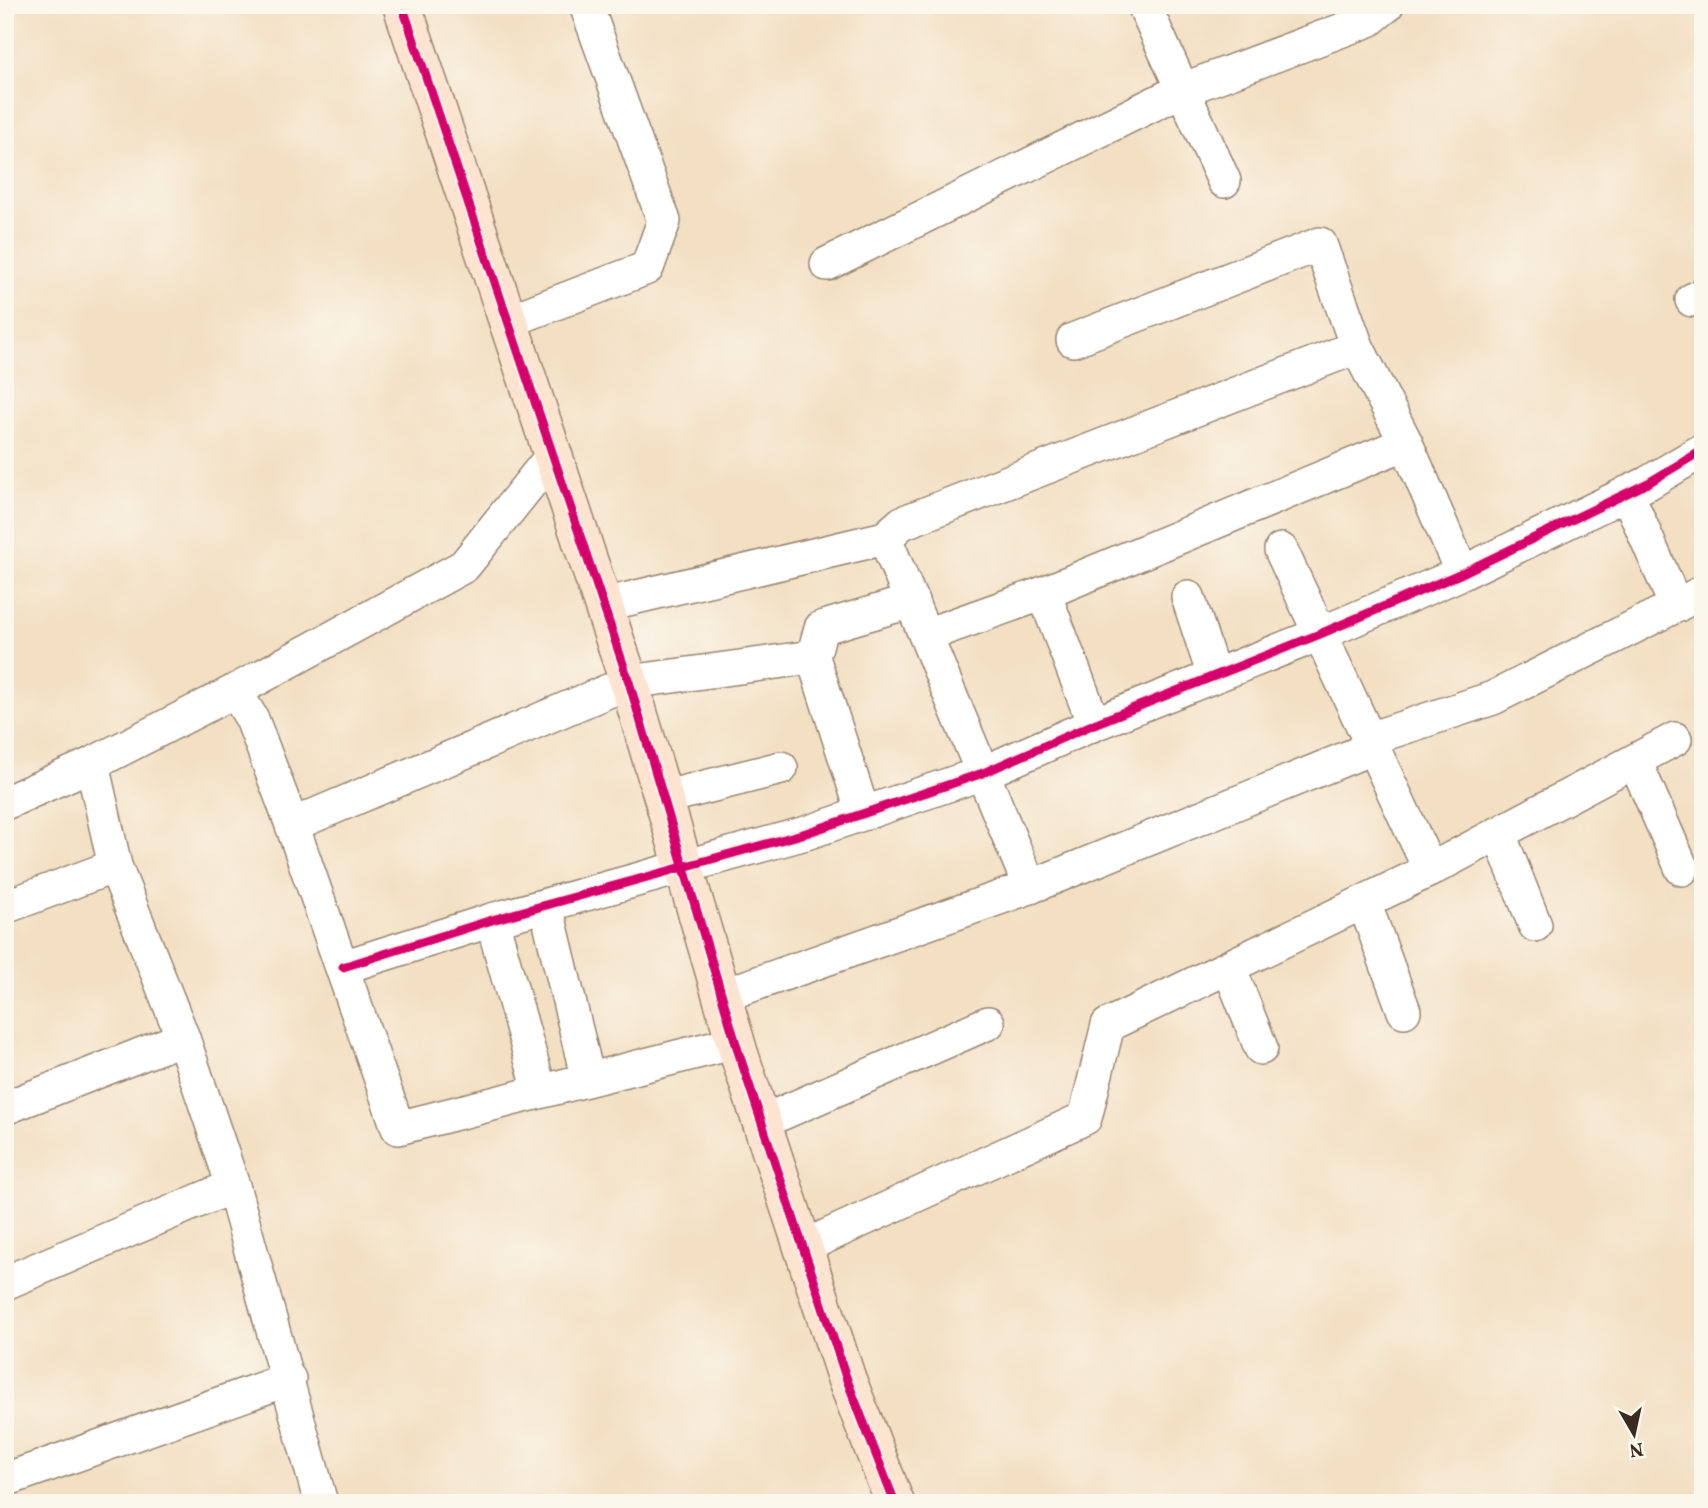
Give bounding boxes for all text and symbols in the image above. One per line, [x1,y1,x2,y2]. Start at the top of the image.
north arrow [1600,1400,1670,1470]
text: N [1627,1435,1645,1463]

